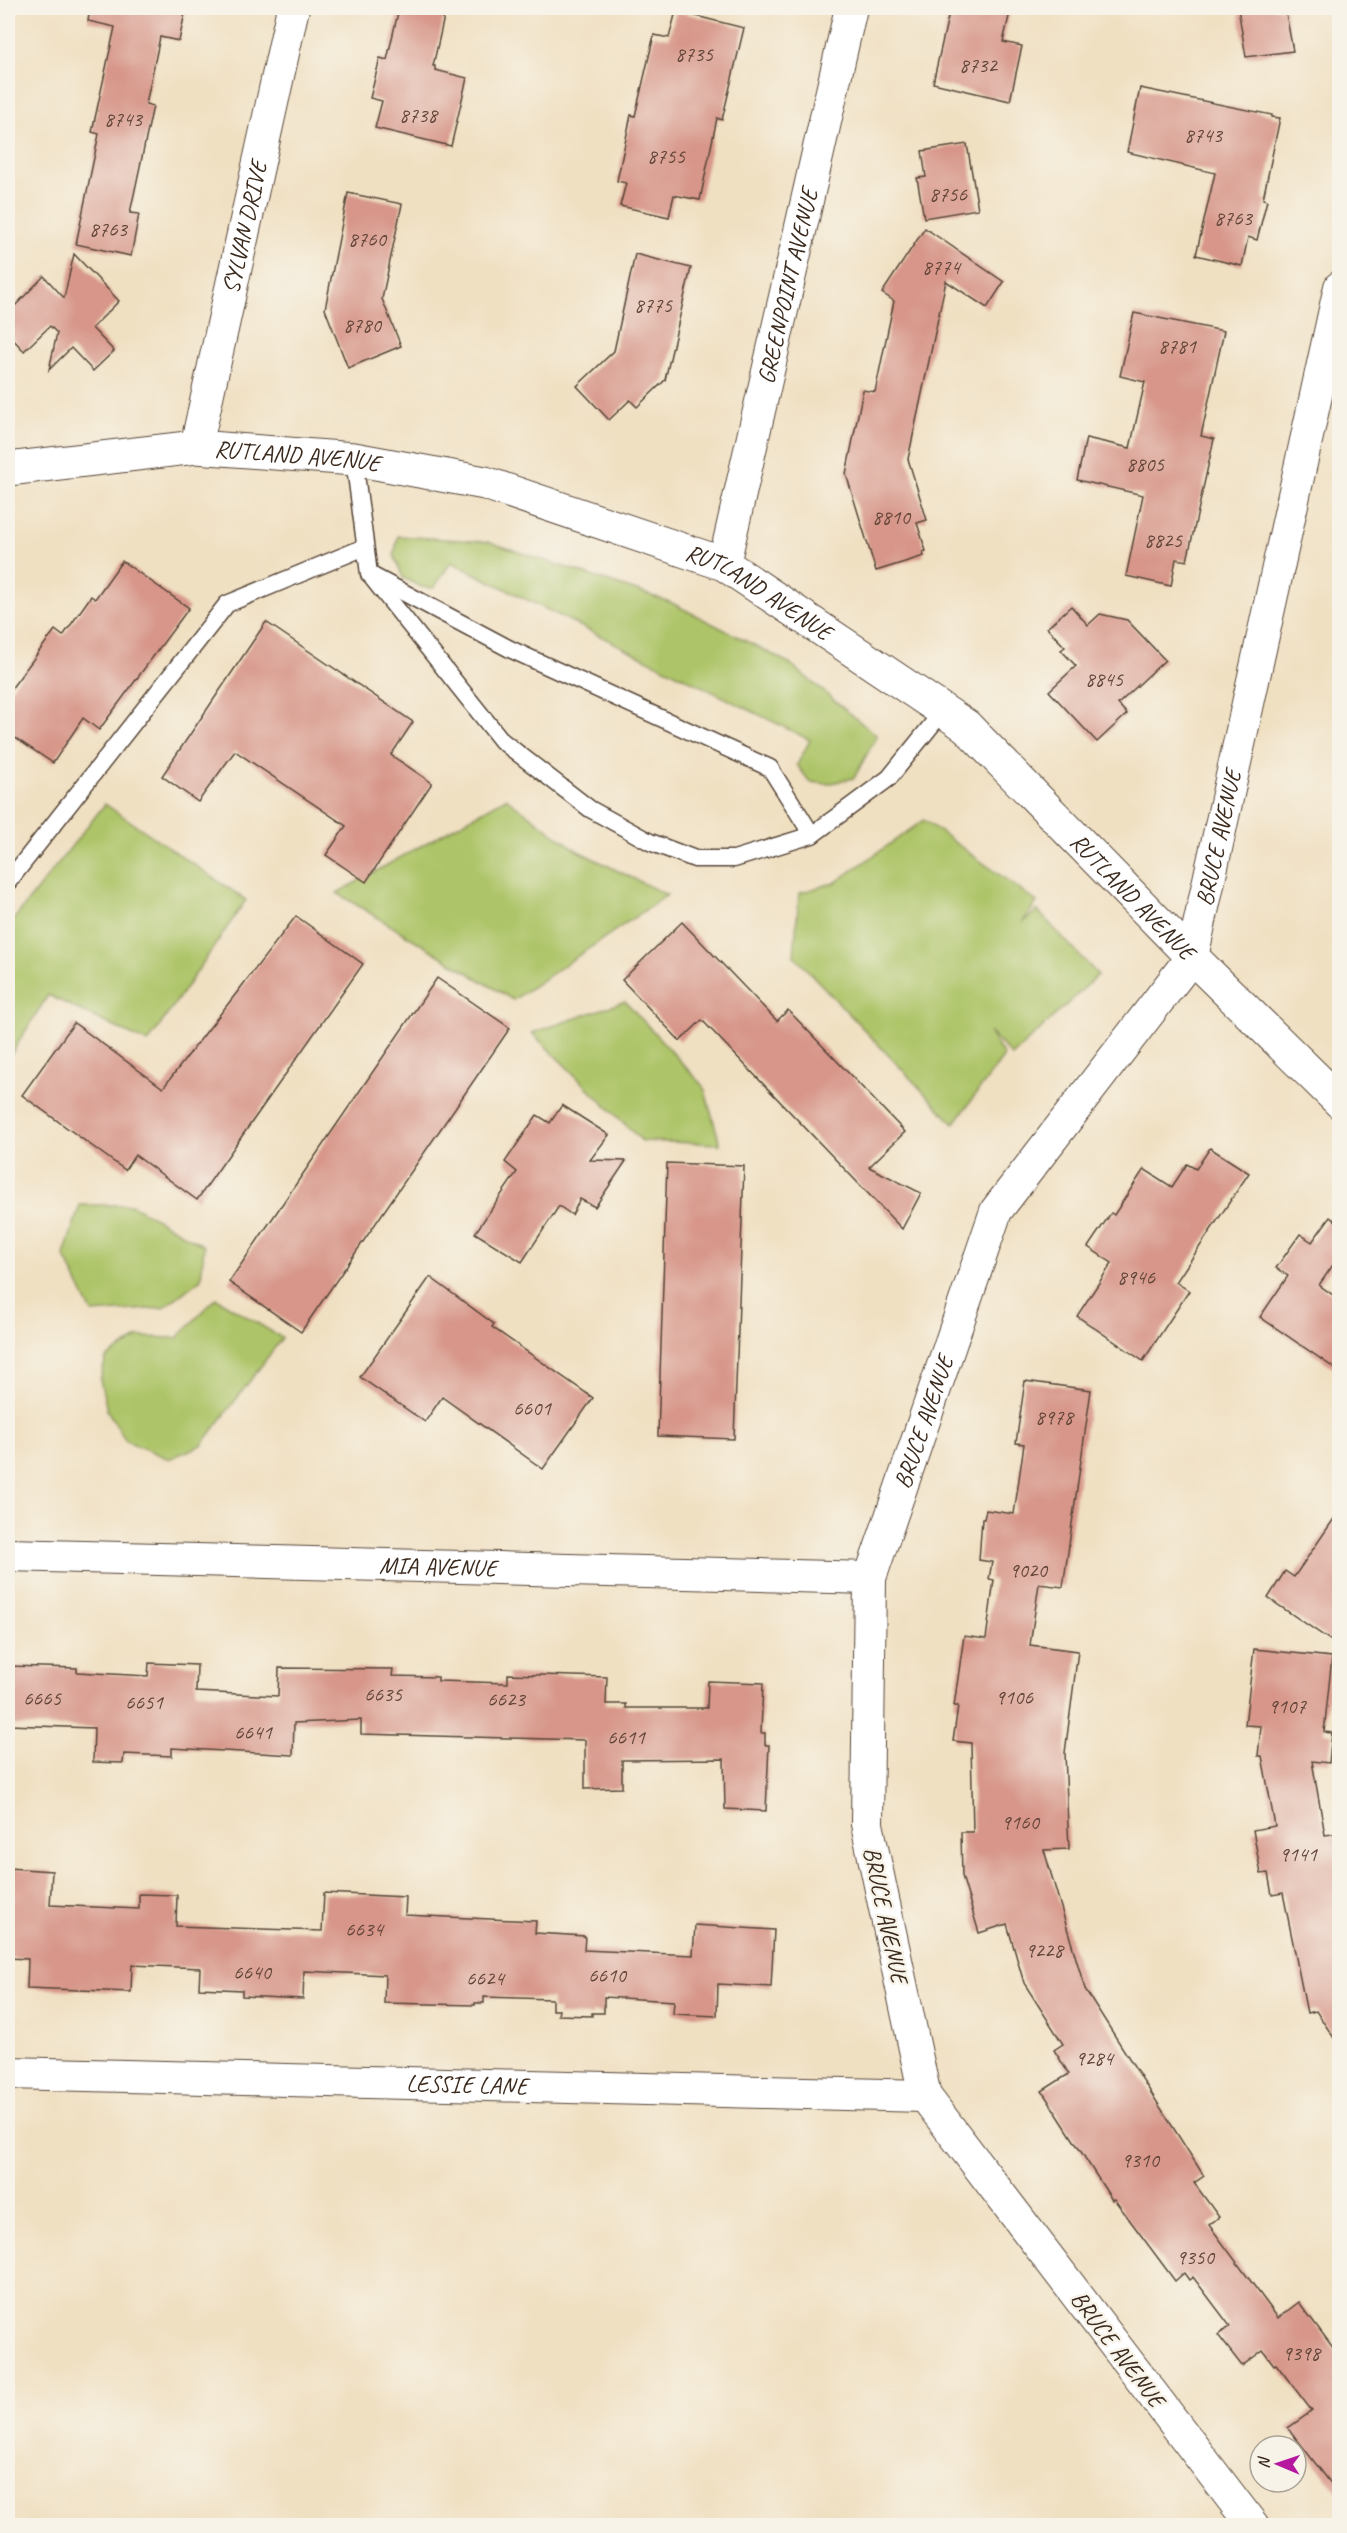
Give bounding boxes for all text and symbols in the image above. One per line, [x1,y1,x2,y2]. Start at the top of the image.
house number: 8735 [675,41,714,67]
house number: 8732 [959,52,998,78]
house number: 8738 [399,102,439,128]
house number: 8743 [104,106,143,132]
house number: 8743 [1184,122,1223,148]
house number: 8755 [647,143,686,169]
street label: SYLVAN DRIVE [215,155,274,296]
house number: 8756 [929,181,967,207]
street label: GREENPOINT AVENUE [751,183,825,387]
house number: 8763 [1214,205,1253,231]
house number: 8763 [89,216,128,242]
house number: 8760 [348,226,387,252]
house number: 8774 [922,254,962,280]
house number: 8775 [634,292,673,318]
house number: 8780 [343,312,382,338]
house number: 8781 [1158,333,1197,359]
street label: RUTLAND AVENUE [213,433,385,479]
house number: 8805 [1126,451,1165,477]
house number: 8810 [872,504,911,530]
house number: 8825 [1144,527,1183,553]
street label: RUTLAND AVENUE [682,537,840,649]
house number: 8845 [1085,666,1124,692]
street label: BRUCE AVENUE [1189,764,1249,908]
street label: RUTLAND AVENUE [1064,827,1204,968]
house number: 8946 [1117,1264,1155,1290]
street label: BRUCE AVENUE [887,1349,961,1492]
house number: 6601 [513,1395,552,1421]
house number: 8978 [1035,1404,1075,1430]
street label: MIA AVENUE [379,1550,500,1583]
house number: 9020 [1009,1557,1048,1583]
house number: 6635 [364,1681,403,1707]
house number: 9106 [995,1684,1033,1710]
house number: 6665 [23,1685,62,1711]
house number: 6623 [487,1686,526,1712]
house number: 6651 [125,1689,164,1715]
house number: 9107 [1268,1693,1307,1719]
house number: 6641 [234,1719,273,1745]
house number: 6611 [607,1724,646,1750]
house number: 9160 [1001,1809,1040,1835]
house number: 9141 [1279,1841,1318,1867]
street label: BRUCE AVENUE [857,1844,916,1989]
house number: 6634 [345,1916,385,1942]
house number: 9228 [1025,1937,1065,1963]
house number: 6640 [233,1959,272,1985]
house number: 6610 [588,1962,627,1988]
house number: 6624 [466,1965,506,1991]
house number: 9284 [1075,2045,1115,2071]
street label: LESSIE LANE [406,2068,531,2101]
house number: 9310 [1121,2147,1160,2173]
house number: 9350 [1176,2244,1215,2270]
street label: BRUCE AVENUE [1064,2285,1173,2415]
house number: 9398 [1282,2340,1322,2366]
north arrow [1248,2434,1308,2494]
text: N [1254,2455,1274,2469]

